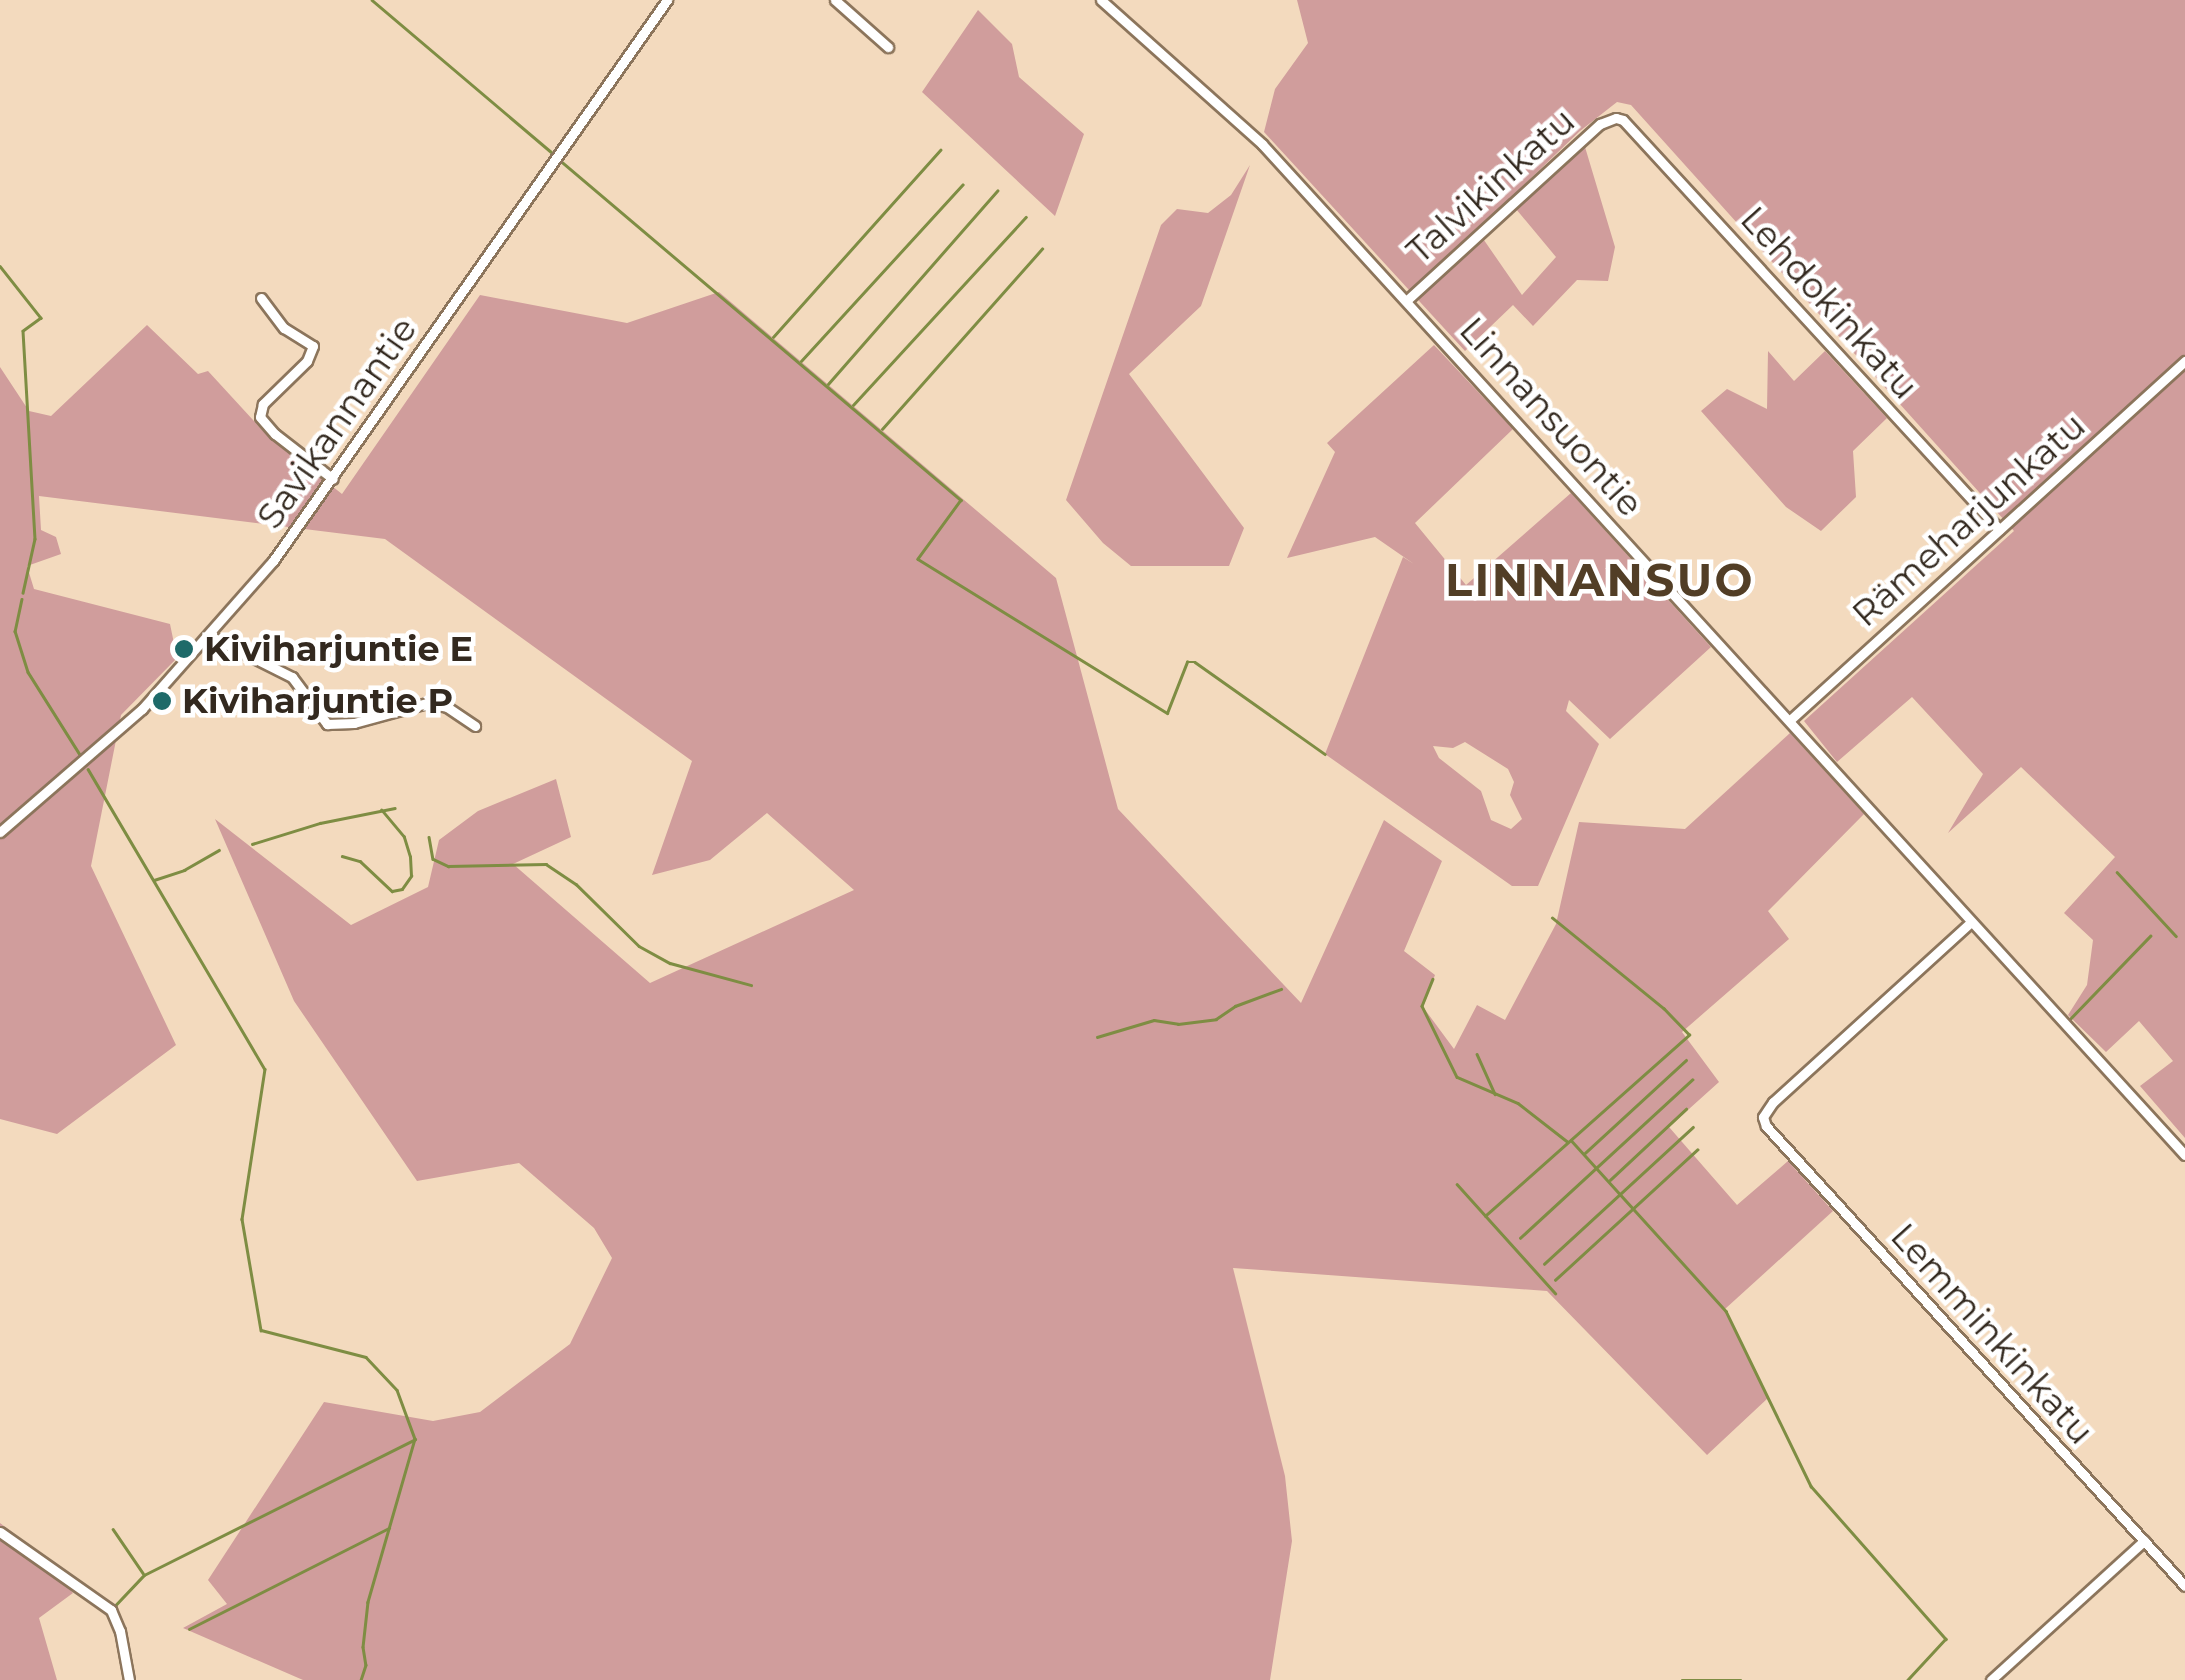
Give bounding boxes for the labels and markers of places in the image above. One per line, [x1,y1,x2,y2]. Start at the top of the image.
place label: Kiviharjuntie E [204,628,473,670]
marker: Kiviharjuntie E [173,638,195,660]
place label: Kiviharjuntie P [182,680,453,722]
marker: Kiviharjuntie P [151,690,173,712]

